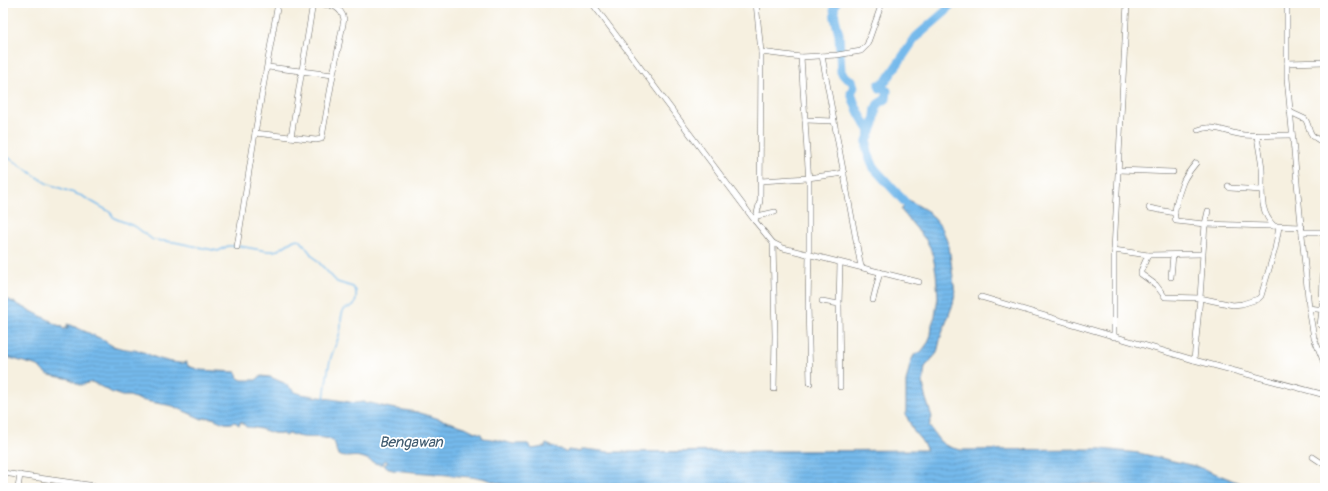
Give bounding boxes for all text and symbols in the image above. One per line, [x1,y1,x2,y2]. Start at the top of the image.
water label: Bengawan [379,433,444,452]

